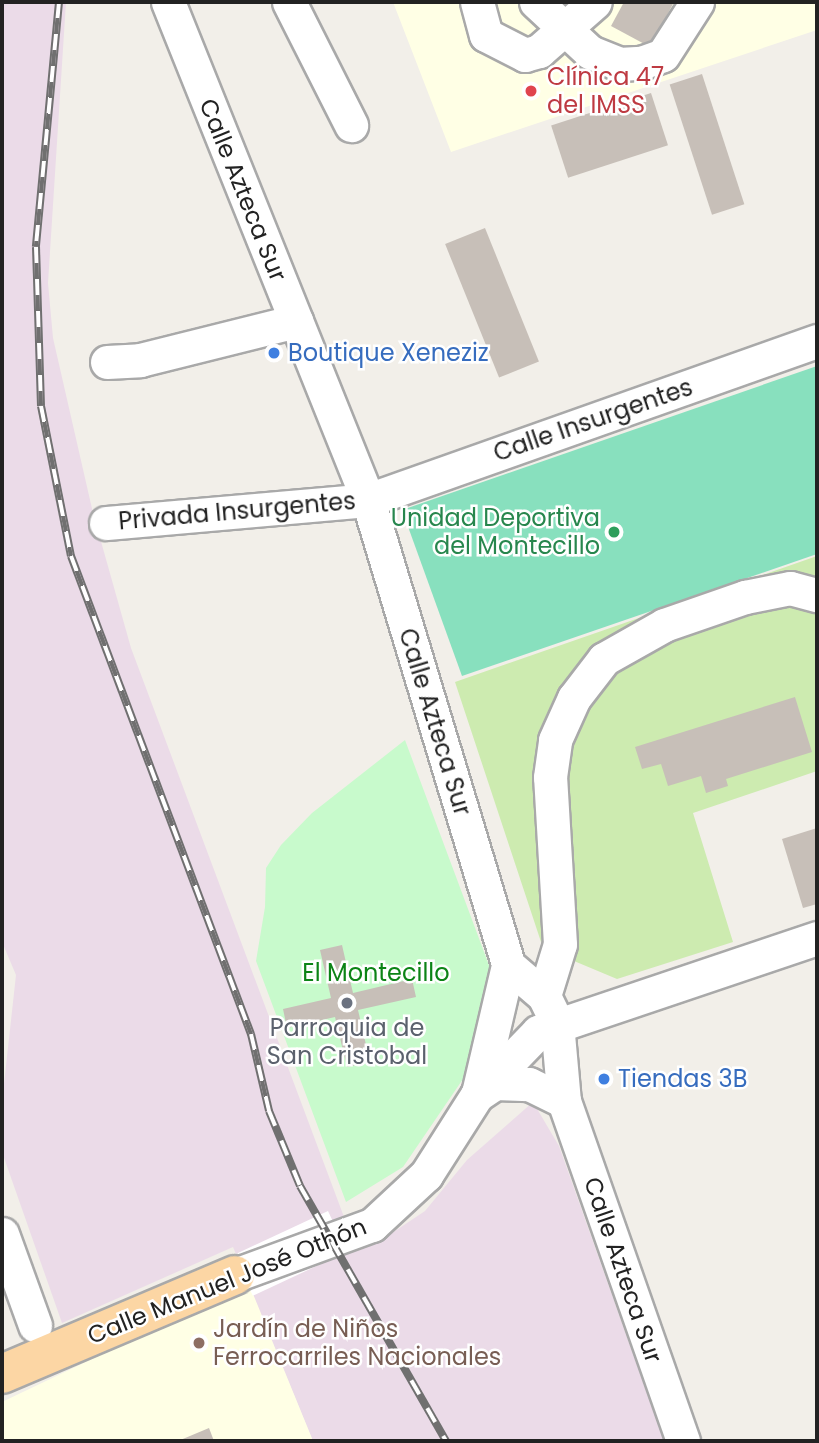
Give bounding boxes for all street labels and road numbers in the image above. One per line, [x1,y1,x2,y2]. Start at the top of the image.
street label: Calle Azteca Sur [193,95,293,285]
street label: Calle Insurgentes [490,372,696,468]
street label: Privada Insurgentes [117,486,357,536]
street label: Calle Azteca Sur [393,625,477,819]
street label: Calle Azteca Sur [578,1174,668,1366]
street label: Calle Manuel José Othón [83,1212,371,1350]

